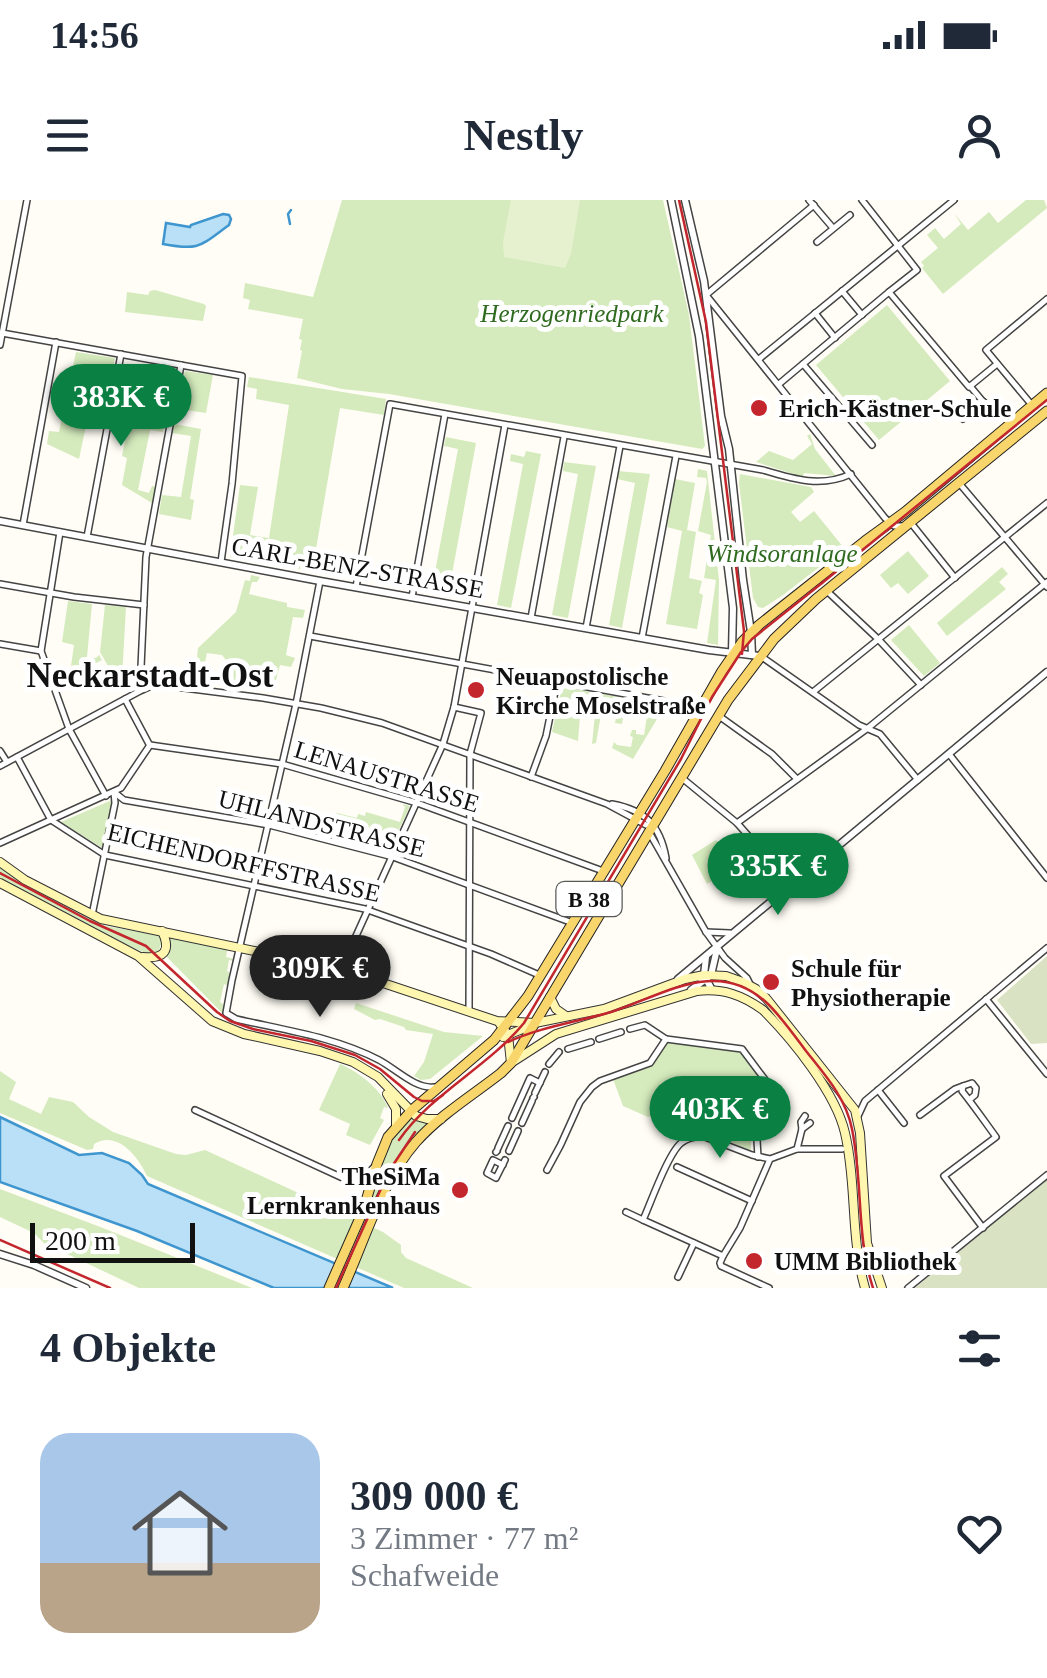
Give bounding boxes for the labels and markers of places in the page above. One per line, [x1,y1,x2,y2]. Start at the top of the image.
pin: 383K € [40,364,202,449]
place label: Erich-Kästner-Schule [779,395,1011,422]
marker: Erich-Kästner-Schule [748,397,770,419]
place label: Neuapostolische Kirche Moselstraße [496,663,706,719]
marker: Neuapostolische Kirche Moselstraße [465,679,487,701]
pin: 335K € [697,833,859,918]
pin: 309K € [239,935,401,1020]
place label: Schule für Physiotherapie [791,955,951,1011]
marker: Schule für Physiotherapie [760,971,782,993]
pin: 403K € [639,1076,801,1161]
place label: TheSiMa Lernkrankenhaus [247,1163,440,1219]
marker: TheSiMa Lernkrankenhaus [449,1179,471,1201]
place label: UMM Bibliothek [774,1248,957,1275]
marker: UMM Bibliothek [743,1250,765,1272]

